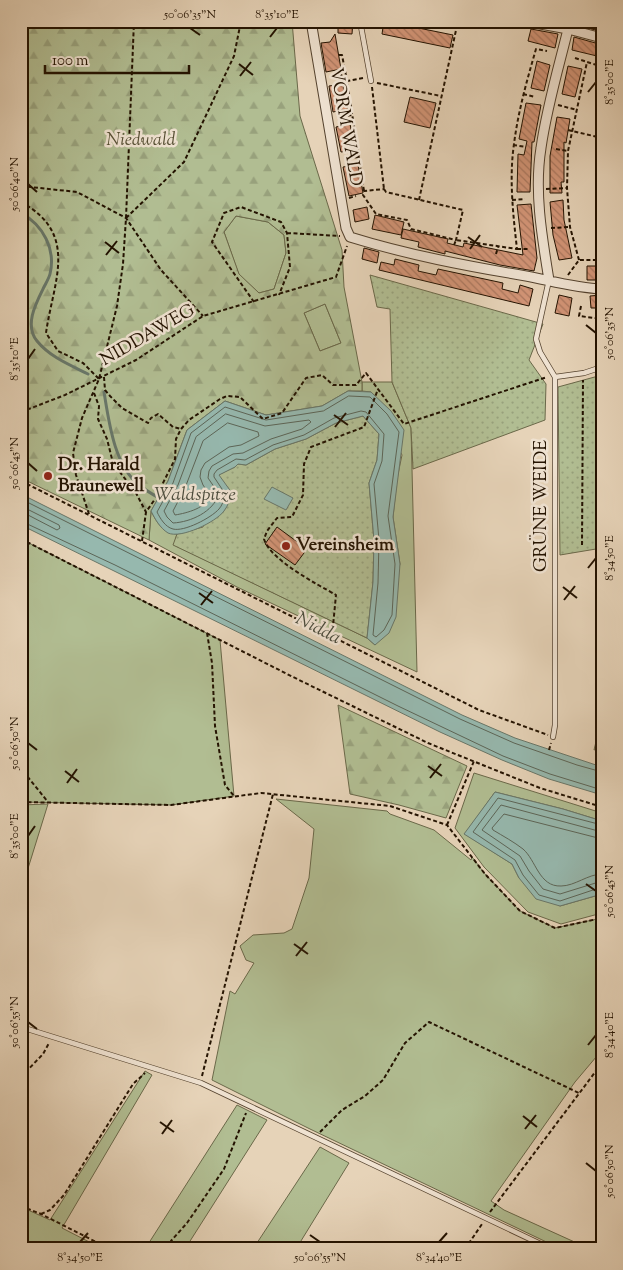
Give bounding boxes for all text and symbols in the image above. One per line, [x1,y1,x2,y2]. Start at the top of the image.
text: 50°06'35"N [163,6,217,24]
text: 8°35'10"E [255,6,300,24]
scale bar [45,42,189,74]
text: 100 m [52,51,89,72]
text: 8°35'00"E [601,59,619,105]
street label: VORM WALD [322,66,368,188]
park label: Niedwald [106,128,176,154]
text: 50°06'40"N [6,157,24,212]
street label: NIDDAWEG [96,298,200,374]
text: 50°06'35"N [601,306,619,360]
text: 8°35'10"E [6,336,24,381]
text: 50°06'45"N [6,436,24,490]
street label: GRÜNE WEIDE [529,440,555,572]
place label: Dr. Harald Braunewell [58,453,145,500]
marker: Dr. Harald Braunewell [42,470,54,482]
water label: Waldspitze [154,482,236,509]
place label: Vereinsheim [296,533,394,559]
text: 8°34'50"E [601,534,619,581]
marker: Vereinsheim [280,540,292,552]
water label: Nidda [290,606,346,652]
text: 50°06'50"N [6,716,24,771]
text: 8°35'00"E [6,813,24,859]
text: 50°06'45"N [601,864,619,918]
text: 50°06'55"N [6,996,24,1049]
text: 8°34'40"E [601,1011,619,1058]
text: 50°06'50"N [601,1144,619,1199]
text: 8°34'50"E [57,1249,104,1267]
text: 50°06'55"N [293,1249,346,1267]
text: 8°34'40"E [416,1249,463,1267]

